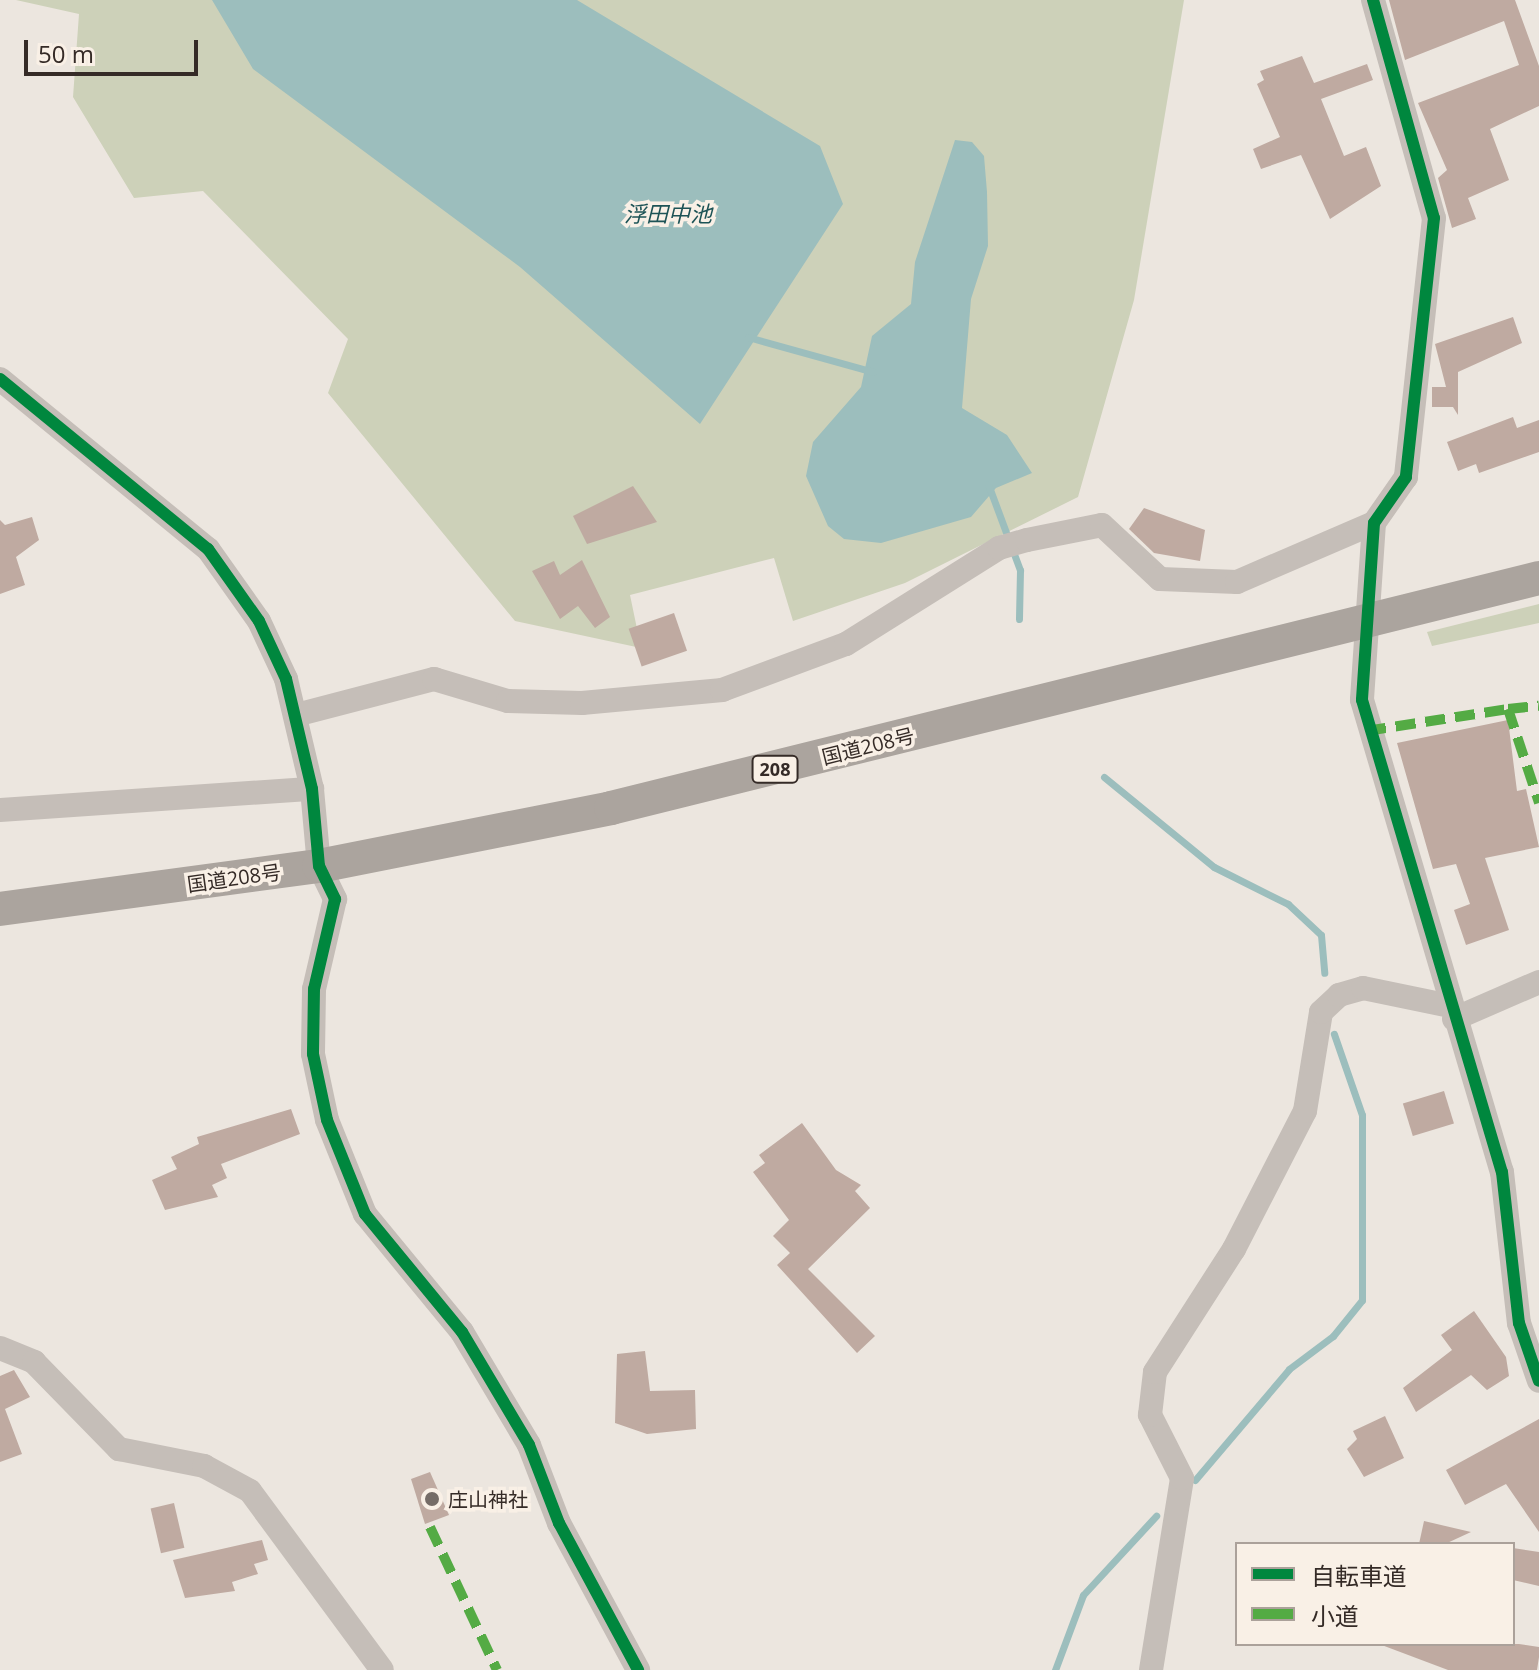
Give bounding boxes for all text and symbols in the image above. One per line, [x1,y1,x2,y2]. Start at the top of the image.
scale bar [28,24,202,74]
text: 50 m [38,37,94,70]
water label: 浮田中池 [624,201,712,227]
street label: 国道208号 [819,723,917,769]
road number: 208 [751,755,799,783]
street label: 国道208号 [186,860,282,896]
place label: 庄山神社 [448,1487,528,1511]
marker: 庄山神社 [423,1490,441,1508]
legend [1235,1542,1515,1646]
text: 自転車道 [1311,1559,1407,1592]
text: 小道 [1311,1599,1359,1632]

